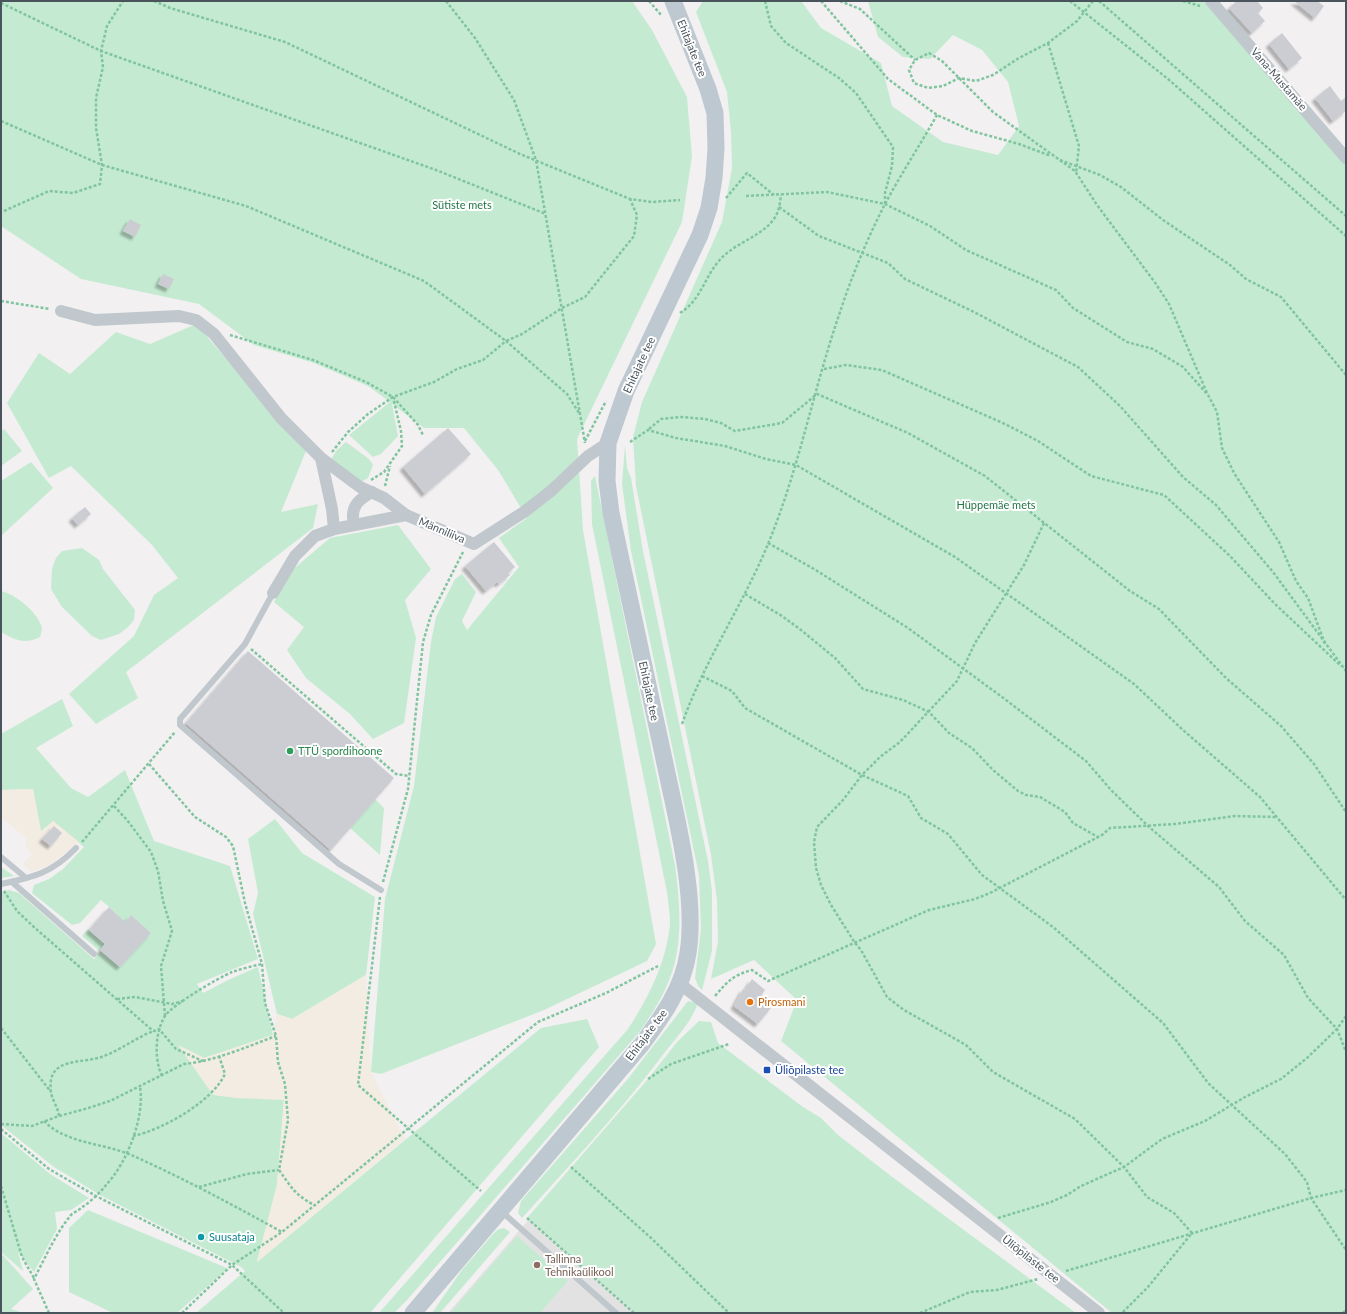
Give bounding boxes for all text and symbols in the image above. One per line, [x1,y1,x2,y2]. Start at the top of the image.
street label: Ehitajate tee [675,17,710,79]
street label: Vana-Mustamäe [1249,45,1310,113]
park label: Sütiste mets [432,198,492,211]
street label: Ehitajate tee [620,334,657,395]
park label: Hüppemäe mets [956,498,1036,511]
street label: Männiliiva [417,514,467,545]
street label: Ehitajate tee [637,660,662,722]
place label: TTÜ spordihoone [298,744,382,757]
marker: TTÜ spordihoone [285,746,295,756]
place label: Pirosmani [758,995,806,1008]
marker: Pirosmani [745,997,755,1007]
street label: Ehitajate tee [622,1006,669,1063]
place label: Üliõpilaste tee [775,1063,844,1076]
marker: Üliõpilaste tee [762,1065,772,1075]
place label: Suusataja [209,1230,255,1243]
marker: Suusataja [196,1232,206,1242]
street label: Üliõpilaste tee [1000,1232,1063,1285]
place label: Tallinna Tehnikaülikool [545,1252,614,1278]
marker: Tallinna Tehnikaülikool [532,1260,542,1270]

